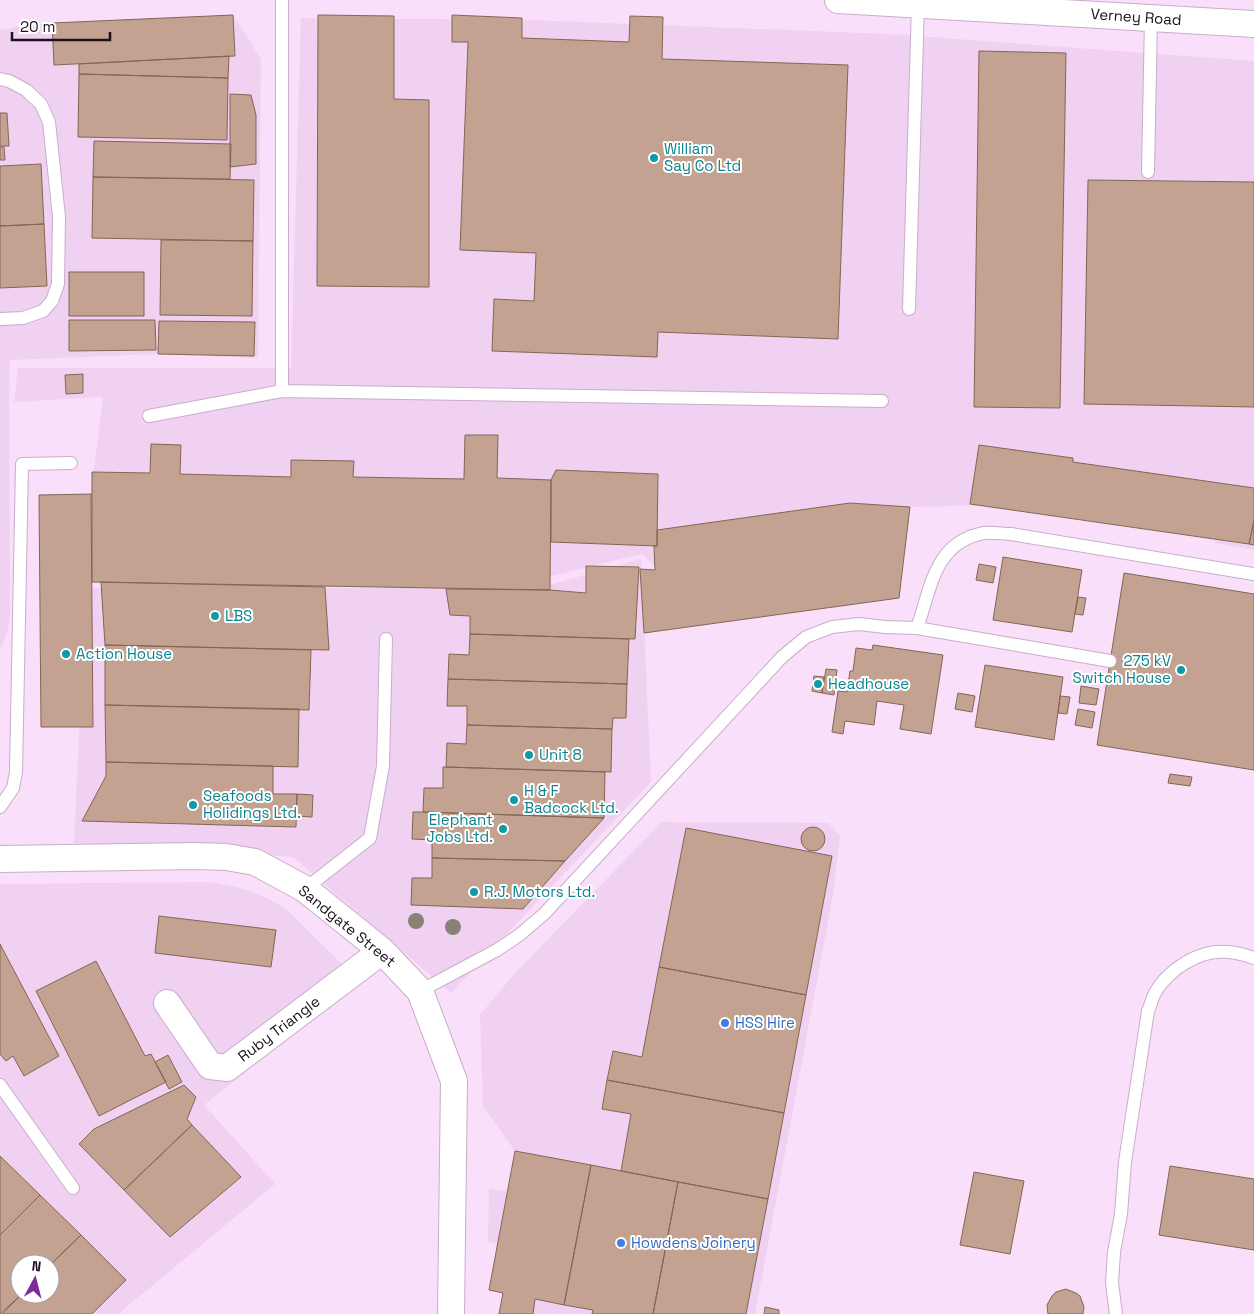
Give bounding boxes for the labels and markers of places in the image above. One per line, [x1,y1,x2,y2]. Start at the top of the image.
place label: William Say Co Ltd [664,139,741,175]
marker: William Say Co Ltd [648,152,660,164]
place label: LBS [225,606,252,625]
marker: LBS [209,610,221,622]
place label: Action House [76,644,172,663]
marker: Action House [60,648,72,660]
place label: 275 kV Switch House [1072,651,1171,687]
marker: 275 kV Switch House [1175,664,1187,676]
place label: Headhouse [828,674,909,693]
marker: Headhouse [812,678,824,690]
place label: Unit 8 [539,745,582,764]
marker: Unit 8 [523,749,535,761]
place label: H & F Badcock Ltd. [524,781,619,817]
place label: Seafoods Holidings Ltd. [203,786,301,822]
marker: H & F Badcock Ltd. [508,794,520,806]
marker: Seafoods Holidings Ltd. [187,799,199,811]
place label: Elephant Jobs Ltd. [426,810,493,846]
marker: Elephant Jobs Ltd. [497,823,509,835]
place label: R.J. Motors Ltd. [484,882,595,901]
marker: R.J. Motors Ltd. [468,886,480,898]
place label: HSS Hire [735,1013,795,1032]
marker: HSS Hire [719,1017,731,1029]
place label: Howdens Joinery [631,1233,756,1252]
marker: Howdens Joinery [615,1237,627,1249]

